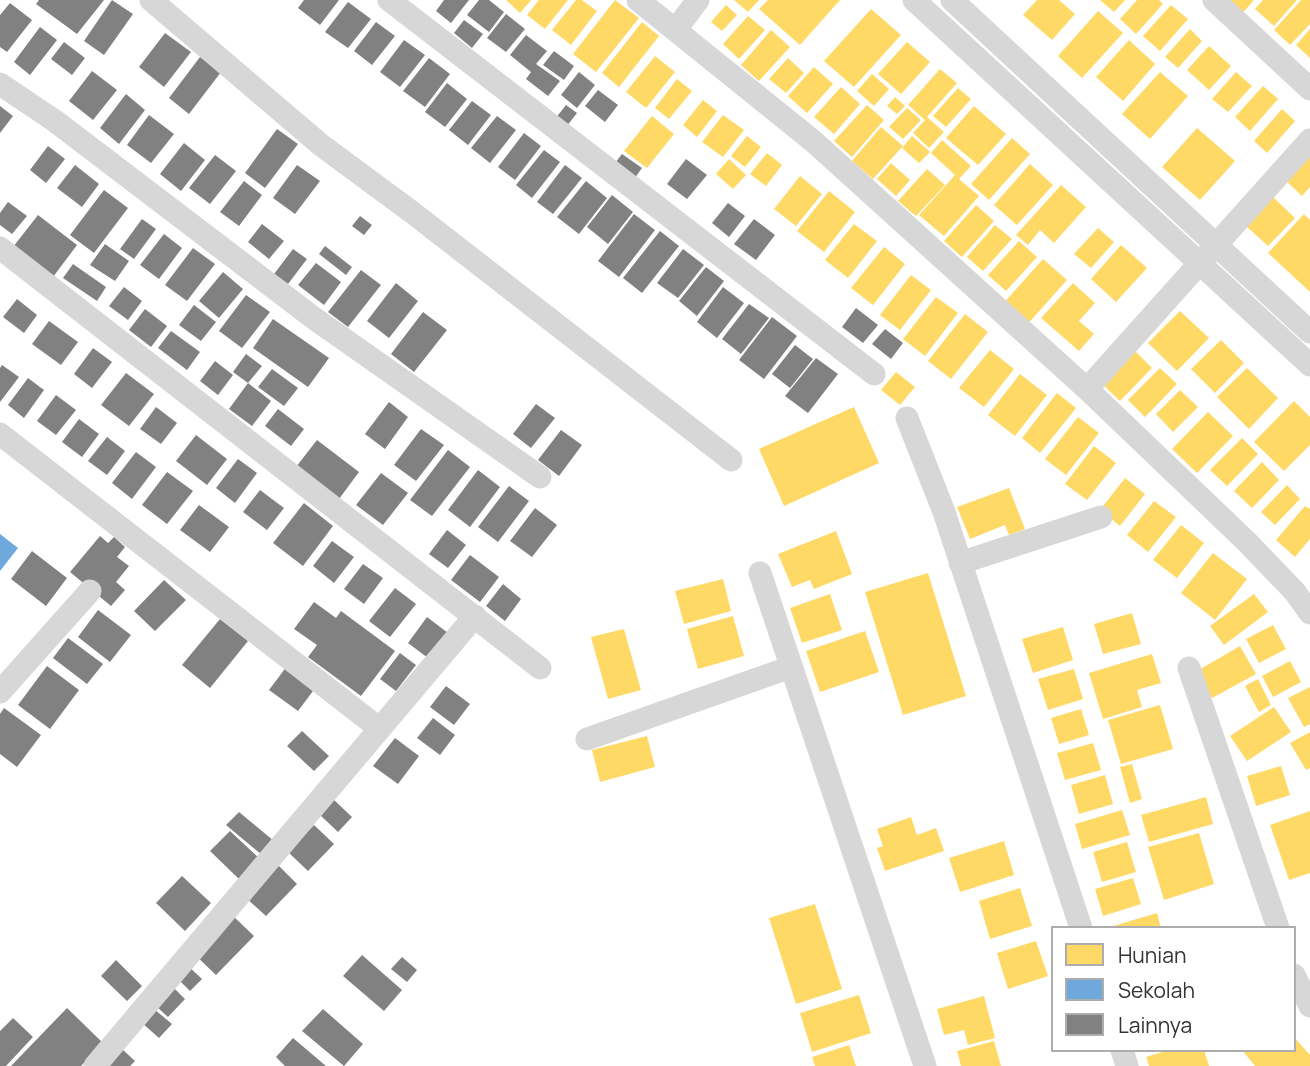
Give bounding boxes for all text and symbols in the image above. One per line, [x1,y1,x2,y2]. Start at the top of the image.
legend [1051,926,1296,1052]
text: Hunian [1118,941,1186,969]
text: Sekolah [1118,976,1195,1004]
text: Lainnya [1118,1011,1192,1039]

